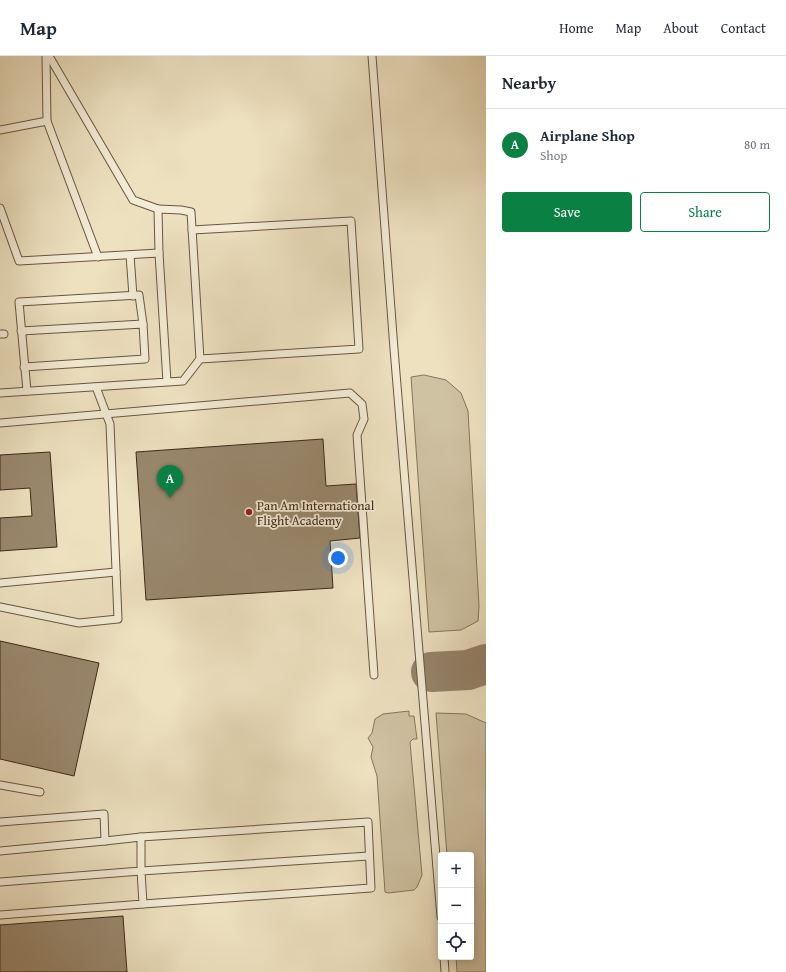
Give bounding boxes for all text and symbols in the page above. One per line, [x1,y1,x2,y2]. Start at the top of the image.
text: Map [20,14,57,42]
text: Home [559,18,594,38]
text: Map [616,18,641,38]
text: About [663,18,699,38]
text: Contact [721,18,766,38]
text: Nearby [502,70,556,95]
text: Airplane Shop [540,125,635,146]
text: A [511,135,519,154]
text: 80 m [744,135,770,154]
text: Shop [540,146,567,165]
button: Save [502,192,632,232]
button: Share [640,192,770,232]
pin: A [157,465,183,498]
place label: Pan Am International Flight Academy [257,496,375,530]
marker: Pan Am International Flight Academy [244,507,254,517]
your location [328,548,348,568]
map controls [438,852,474,960]
button: + [438,852,474,888]
button: − [438,888,474,924]
button: locate [438,924,474,960]

